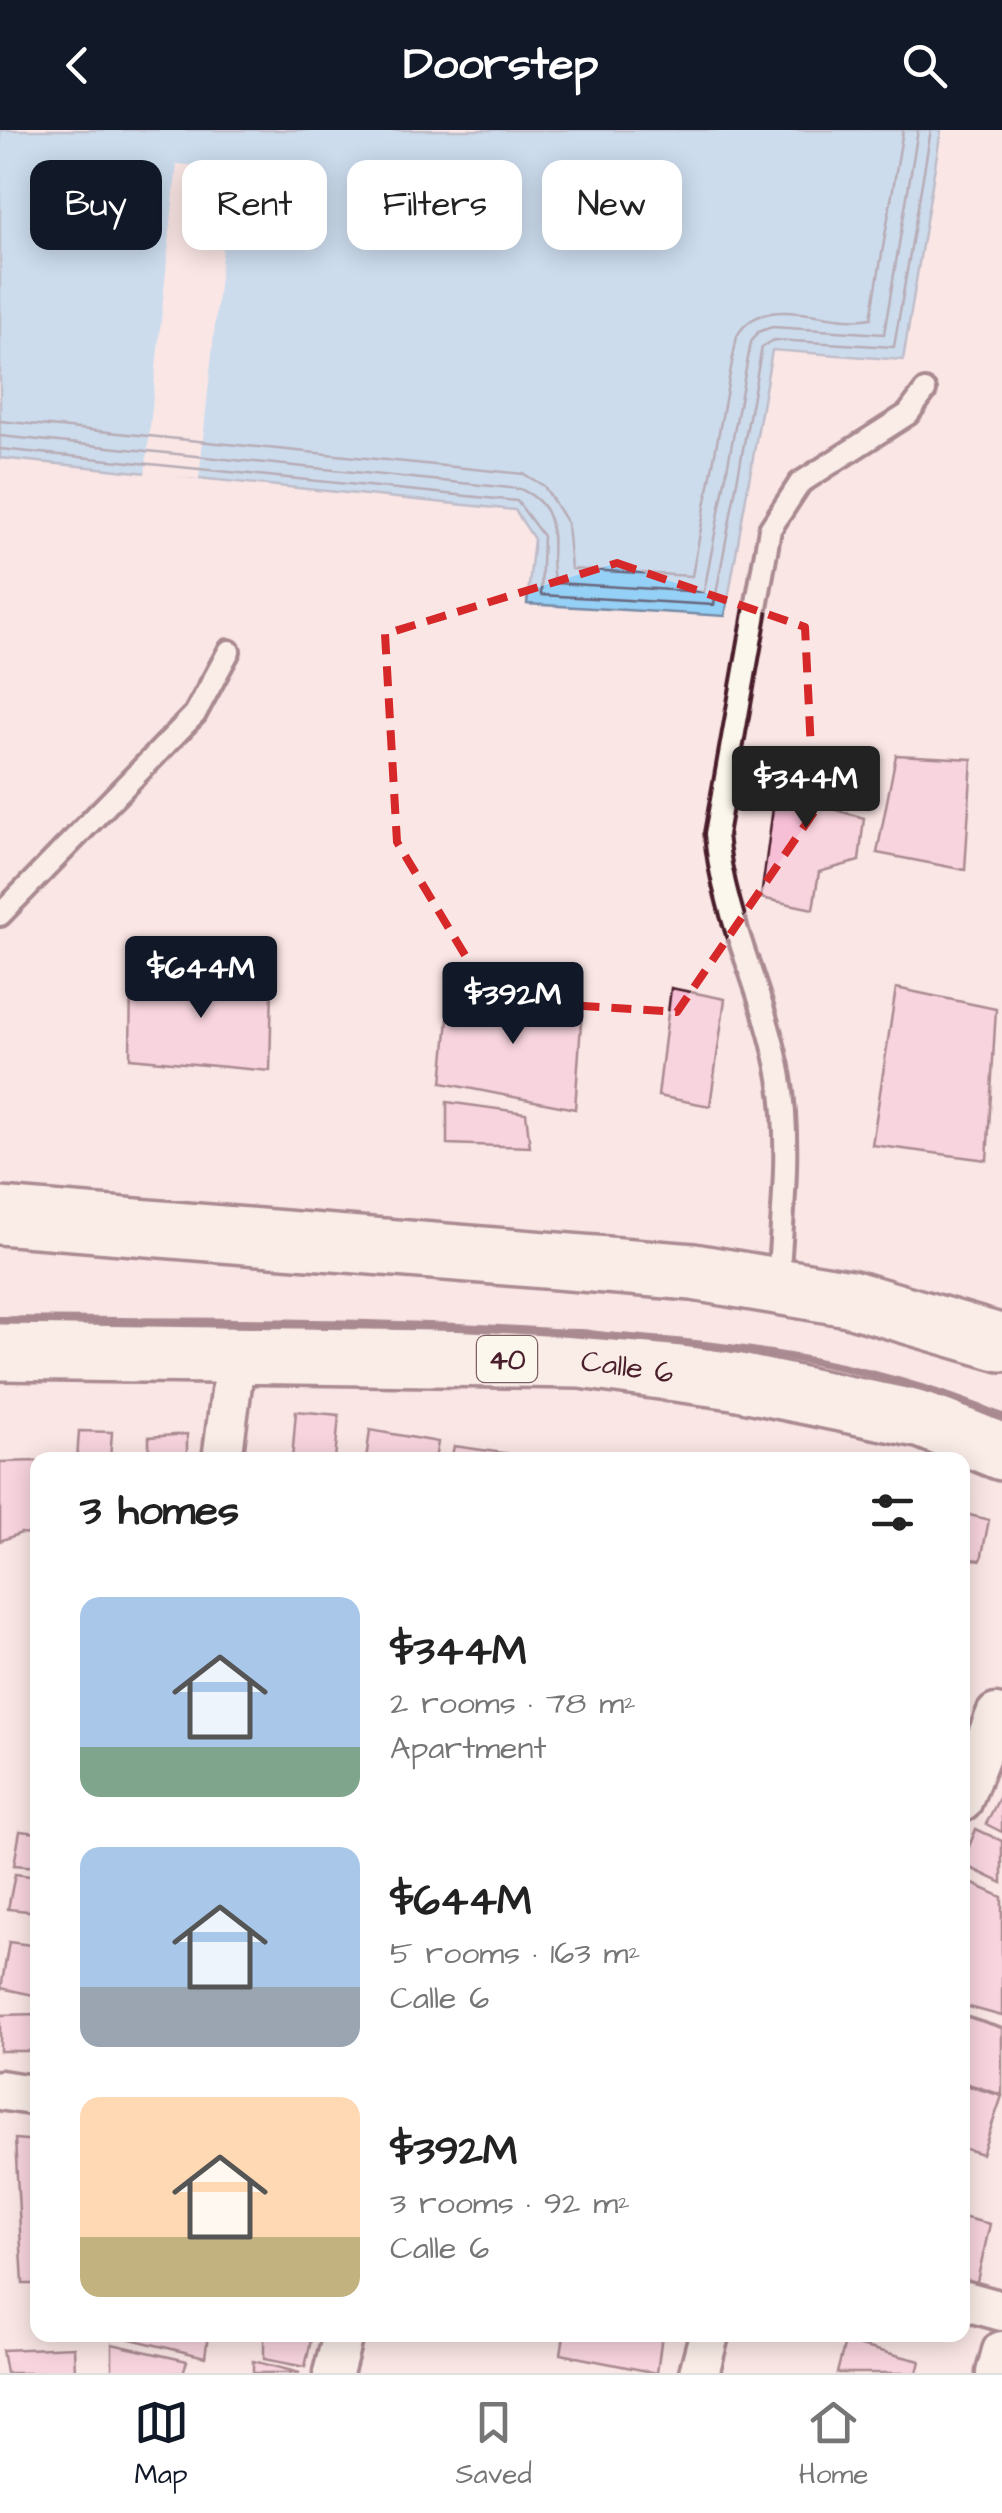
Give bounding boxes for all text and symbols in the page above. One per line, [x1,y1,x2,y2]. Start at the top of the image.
text: Doorstep [404,34,598,96]
icon: back [50,38,105,93]
icon: search [897,38,952,93]
chip: Buy [30,160,162,250]
chip: Rent [182,160,327,250]
chip: Filters [347,160,522,250]
chip: New [542,160,682,250]
pin: $344M [736,746,876,831]
text: $344M [754,756,858,801]
pin: $644M [131,936,271,1021]
text: $644M [147,946,255,991]
pin: $392M [443,962,583,1047]
text: $392M [464,972,562,1017]
road number: 40 [477,1336,537,1382]
street label: Calle 6 [578,1340,676,1395]
text: 3 homes [80,1483,239,1541]
icon: filters [865,1485,920,1540]
text: $344M [390,1623,527,1681]
icon: home [160,1637,280,1757]
text: 2 rooms · 78 m² [390,1681,636,1726]
text: Apartment [390,1726,546,1771]
text: $644M [390,1873,532,1931]
icon: home [160,1887,280,2007]
text: 5 rooms · 163 m² [390,1931,640,1976]
text: Calle 6 [390,1976,489,2021]
text: $392M [390,2123,517,2181]
icon: home [160,2137,280,2257]
text: 3 rooms · 92 m² [390,2181,630,2226]
text: Calle 6 [390,2226,489,2271]
tab: Map [134,2395,189,2494]
tab: Saved [456,2395,532,2494]
tab: Home [799,2395,868,2494]

